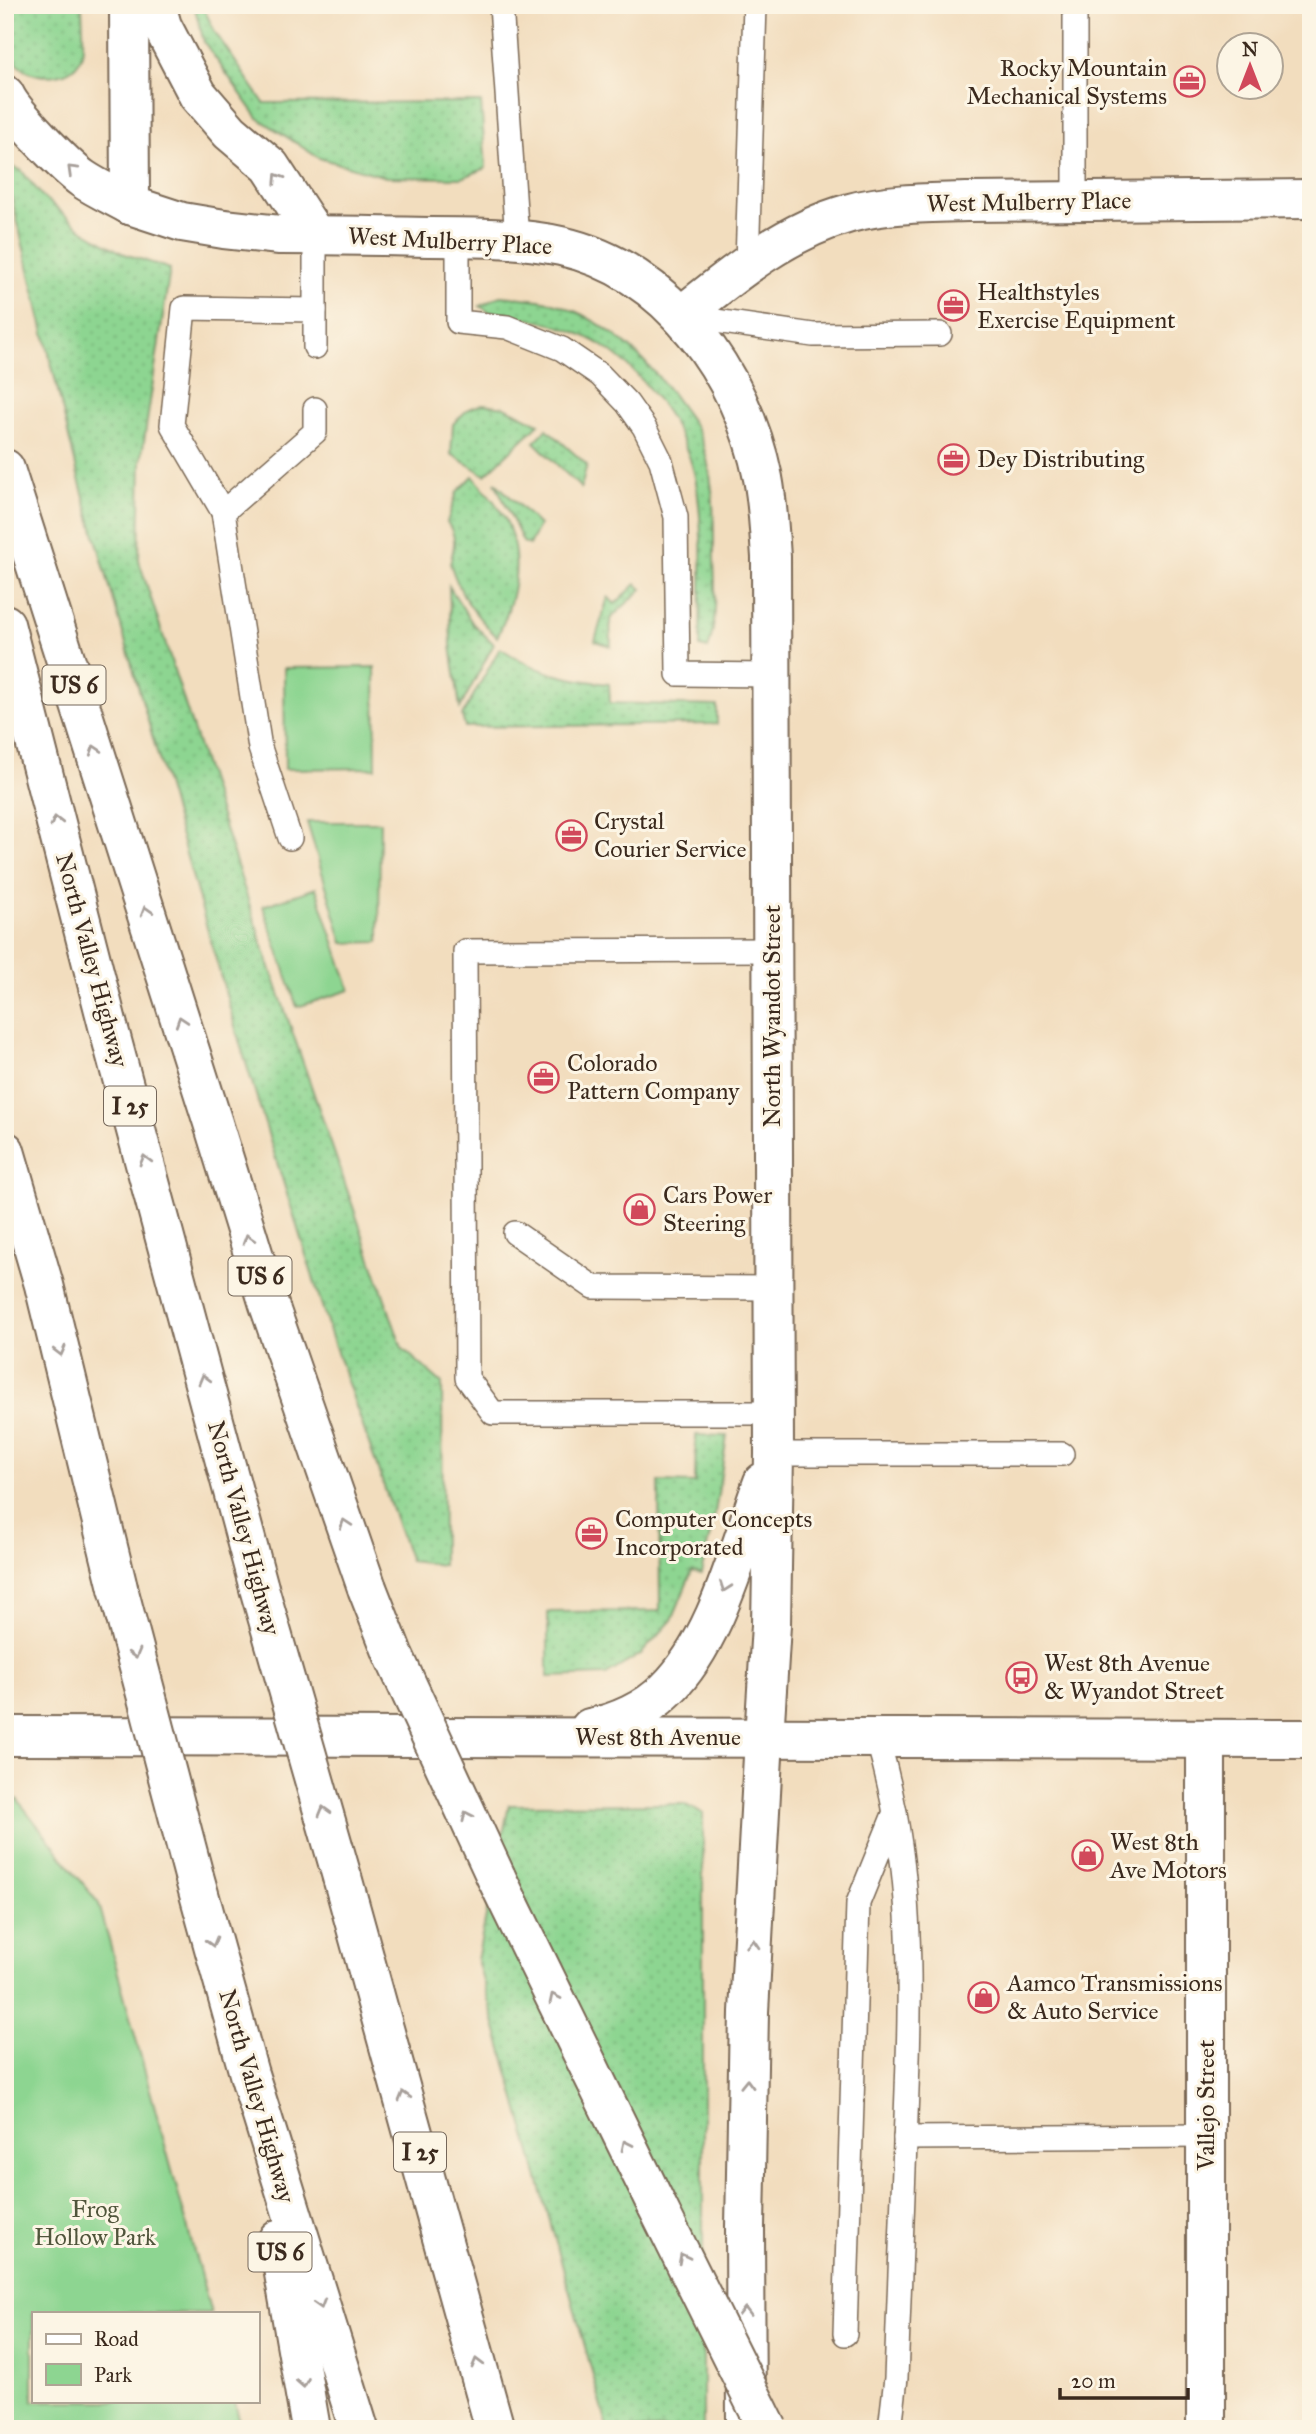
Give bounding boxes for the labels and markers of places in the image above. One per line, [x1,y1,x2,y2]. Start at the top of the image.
place label: Rocky Mountain Mechanical Systems [966,53,1167,111]
office icon: Rocky Mountain Mechanical Systems [1173,65,1207,99]
place label: Healthstyles Exercise Equipment [977,277,1176,335]
office icon: Healthstyles Exercise Equipment [937,289,971,323]
office icon: Dey Distributing [937,442,971,476]
place label: Dey Distributing [977,444,1145,474]
place label: Crystal Courier Service [594,806,746,864]
office icon: Crystal Courier Service [554,818,588,852]
place label: Colorado Pattern Company [567,1048,740,1106]
office icon: Colorado Pattern Company [527,1060,561,1094]
place label: Cars Power Steering [663,1180,772,1238]
shop icon: Cars Power Steering [623,1192,657,1226]
place label: Computer Concepts Incorporated [615,1504,812,1562]
office icon: Computer Concepts Incorporated [575,1516,609,1550]
place label: West 8th Avenue & Wyandot Street [1044,1648,1224,1706]
bus stop icon: West 8th Avenue & Wyandot Street [1004,1660,1038,1694]
place label: West 8th Ave Motors [1109,1827,1227,1885]
shop icon: West 8th Ave Motors [1070,1839,1104,1873]
place label: Aamco Transmissions & Auto Service [1006,1968,1222,2026]
shop icon: Aamco Transmissions & Auto Service [967,1980,1001,2014]

